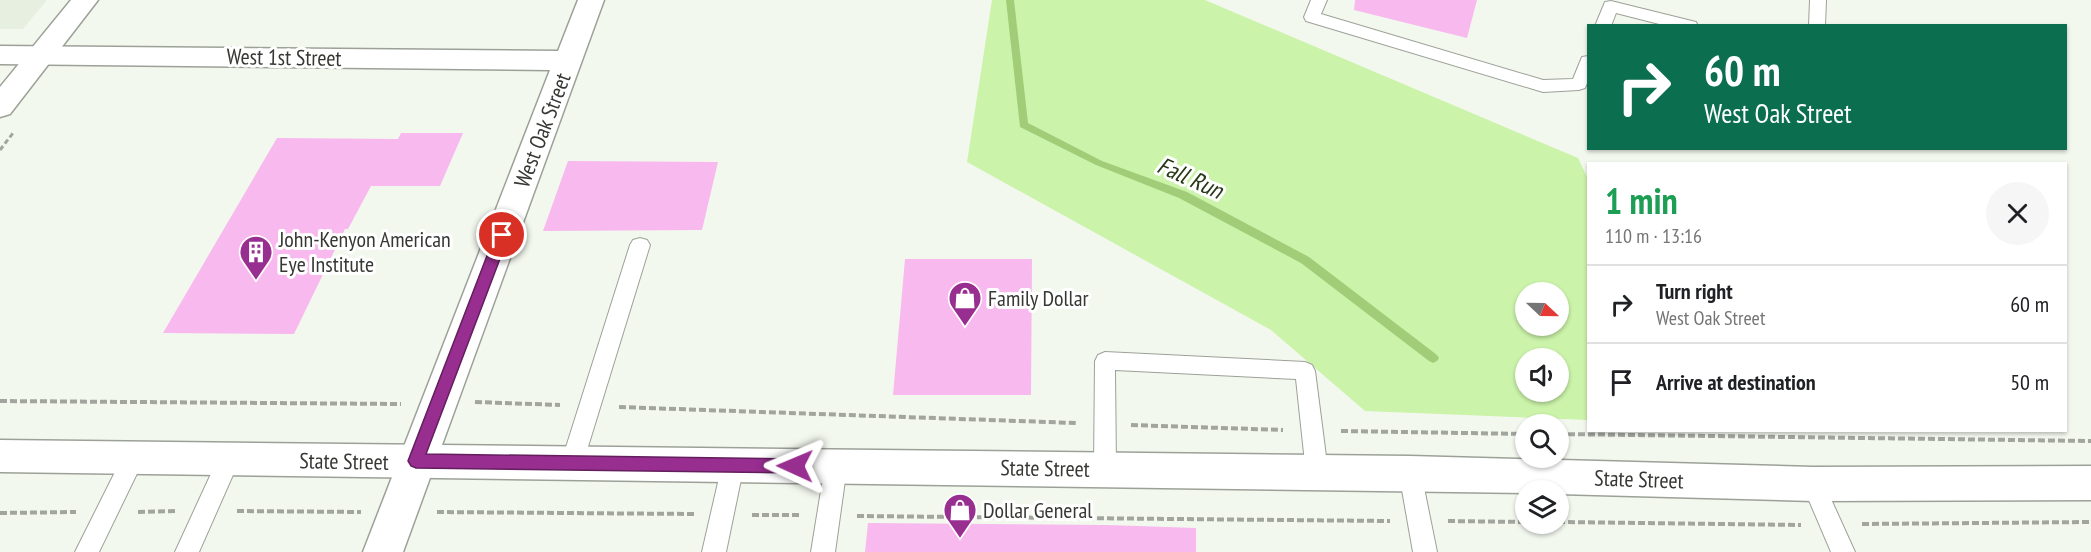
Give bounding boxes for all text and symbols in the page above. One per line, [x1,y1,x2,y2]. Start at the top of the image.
street label: West 1st Street [226,42,342,72]
text: 60 m [1704,43,1781,98]
icon: right [1605,48,1683,126]
street label: West Oak Street [507,69,577,191]
text: West Oak Street [1704,96,1852,130]
water label: Fall Run [1153,150,1229,206]
text: 1 min [1605,177,1678,224]
button: close [1986,182,2049,245]
pin [476,209,527,260]
icon: arrive [485,218,518,251]
text: 110 m · 13:16 [1605,223,1702,249]
place label: John-Kenyon American Eye Institute [278,225,451,278]
building icon: John-Kenyon American Eye Institute [238,234,274,281]
text: Turn right [1656,277,1733,305]
shop icon: Family Dollar [947,280,983,327]
north arrow [1515,282,1569,336]
map controls [1515,282,1569,534]
place label: Family Dollar [988,284,1089,312]
icon: right [1605,288,1638,321]
text: 60 m [2010,290,2049,318]
text: West Oak Street [1656,305,1765,331]
button: sound [1515,348,1569,402]
icon: arrive [1605,366,1638,399]
text: Arrive at destination [1656,368,1816,396]
text: 50 m [2010,368,2049,396]
button: search [1515,414,1569,468]
position arrow [763,434,827,498]
street label: State Street [299,446,389,476]
street label: State Street [1000,453,1090,483]
street label: State Street [1594,463,1684,495]
button: layers [1515,480,1569,534]
shop icon: Dollar General [942,492,978,539]
place label: Dollar General [983,496,1093,524]

